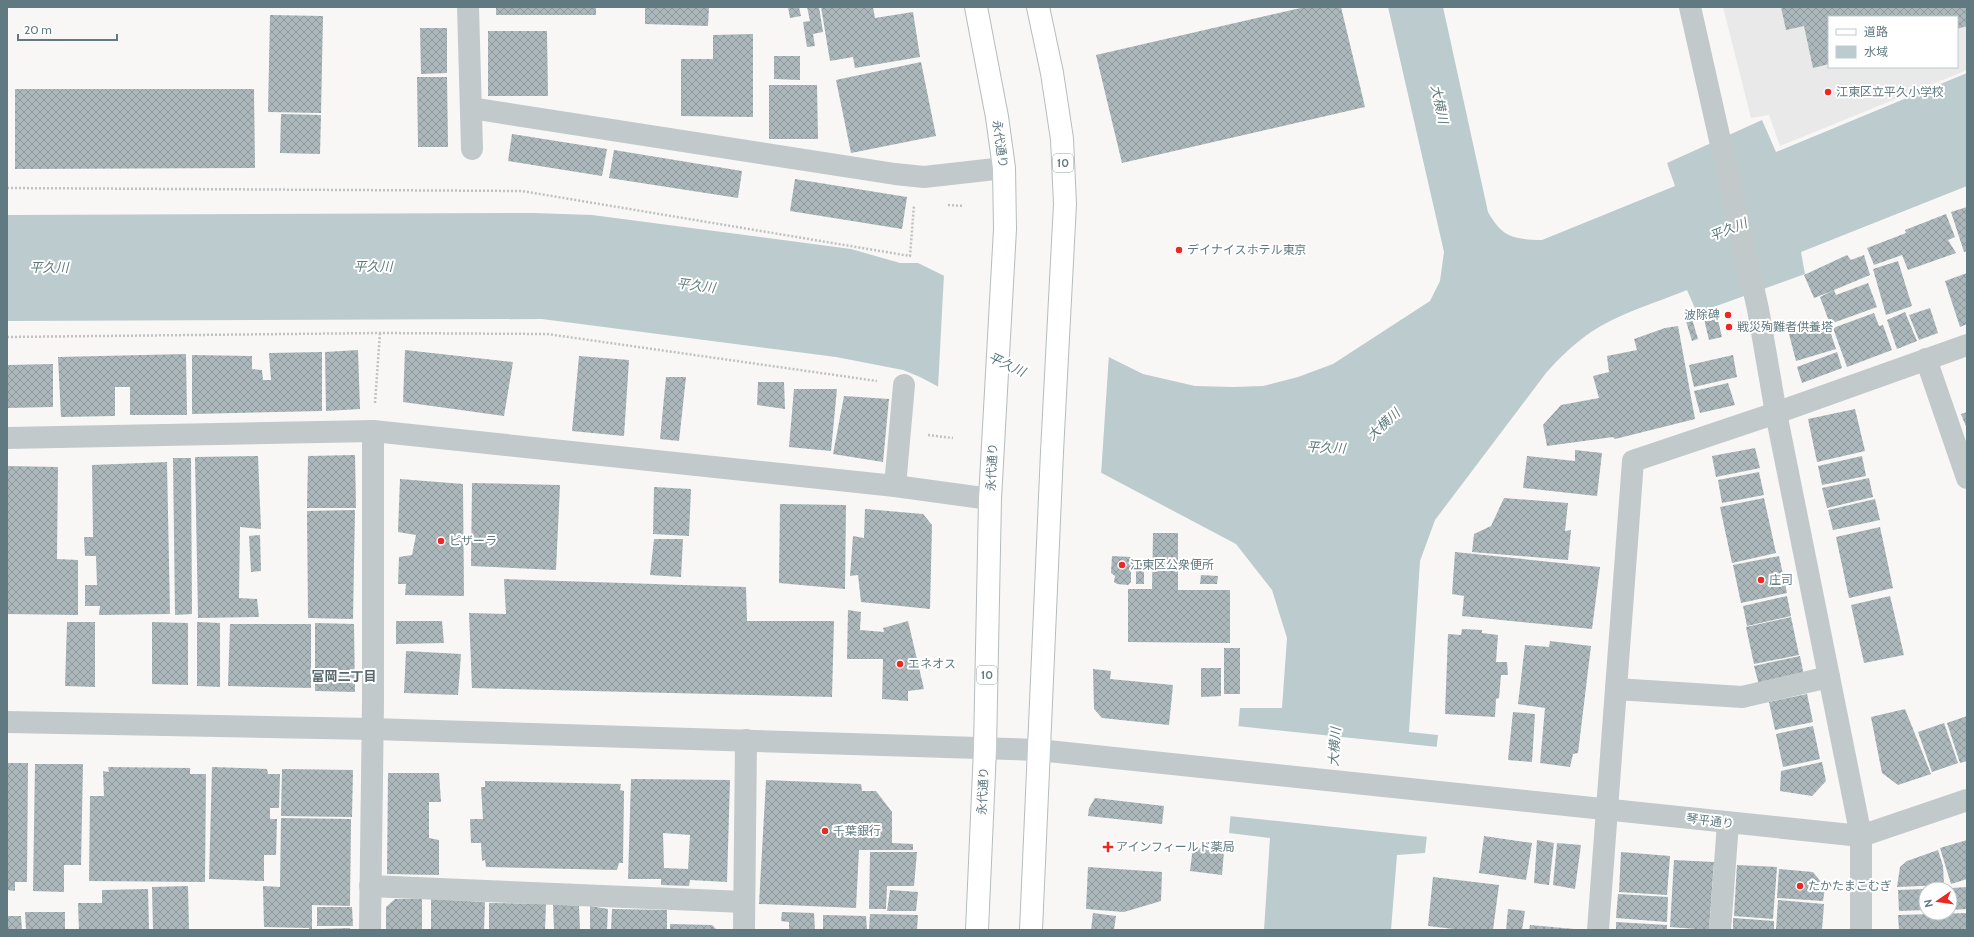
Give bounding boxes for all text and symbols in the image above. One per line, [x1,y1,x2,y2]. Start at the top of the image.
scale bar [18,16,117,42]
legend [1828,16,1958,68]
text: 20 m [24,22,52,37]
text: 道路 [1864,24,1888,39]
text: 水域 [1864,44,1888,59]
water label: 大横川 [1428,83,1452,127]
place label: 江東区立平久小学校 [1836,84,1944,99]
marker: 江東区立平久小学校 [1823,87,1833,97]
street label: 永代通り [990,119,1011,169]
road number: 10 [1053,154,1073,172]
water label: 平久川 [1707,214,1751,244]
place label: デイナイスホテル東京 [1187,242,1306,257]
marker: デイナイスホテル東京 [1174,245,1184,255]
water label: 平久川 [353,258,394,274]
water label: 平久川 [29,259,70,275]
water label: 平久川 [676,275,718,296]
place label: 波除碑 [1684,307,1720,322]
marker: 波除碑 [1723,310,1733,320]
place label: 戦災殉難者供養塔 [1737,319,1833,334]
marker: 戦災殉難者供養塔 [1724,322,1734,332]
water label: 平久川 [986,349,1030,380]
water label: 大横川 [1363,403,1404,443]
water label: 平久川 [1306,438,1348,456]
street label: 永代通り [983,443,1000,491]
place label: ピザーラ [449,533,497,548]
marker: ピザーラ [436,536,446,546]
place label: 江東区公衆便所 [1130,557,1214,572]
marker: 江東区公衆便所 [1117,560,1127,570]
place label: 庄司 [1769,572,1793,587]
marker: 庄司 [1756,575,1766,585]
place label: エネオス [908,656,956,671]
marker: エネオス [895,659,905,669]
road number: 10 [977,666,997,684]
district label: 富岡二丁目 [311,668,377,684]
water label: 大横川 [1325,725,1343,767]
street label: 永代通り [974,767,991,815]
street label: 琴平通り [1685,810,1735,831]
place label: 千葉銀行 [833,823,881,838]
marker: 千葉銀行 [820,826,830,836]
place label: アインフィールド薬局 [1116,839,1235,854]
marker: アインフィールド薬局 [1103,842,1113,852]
place label: たかたまこむぎ [1808,878,1892,893]
marker: たかたまこむぎ [1795,881,1805,891]
north arrow [1918,881,1958,921]
text: N [1921,898,1936,909]

